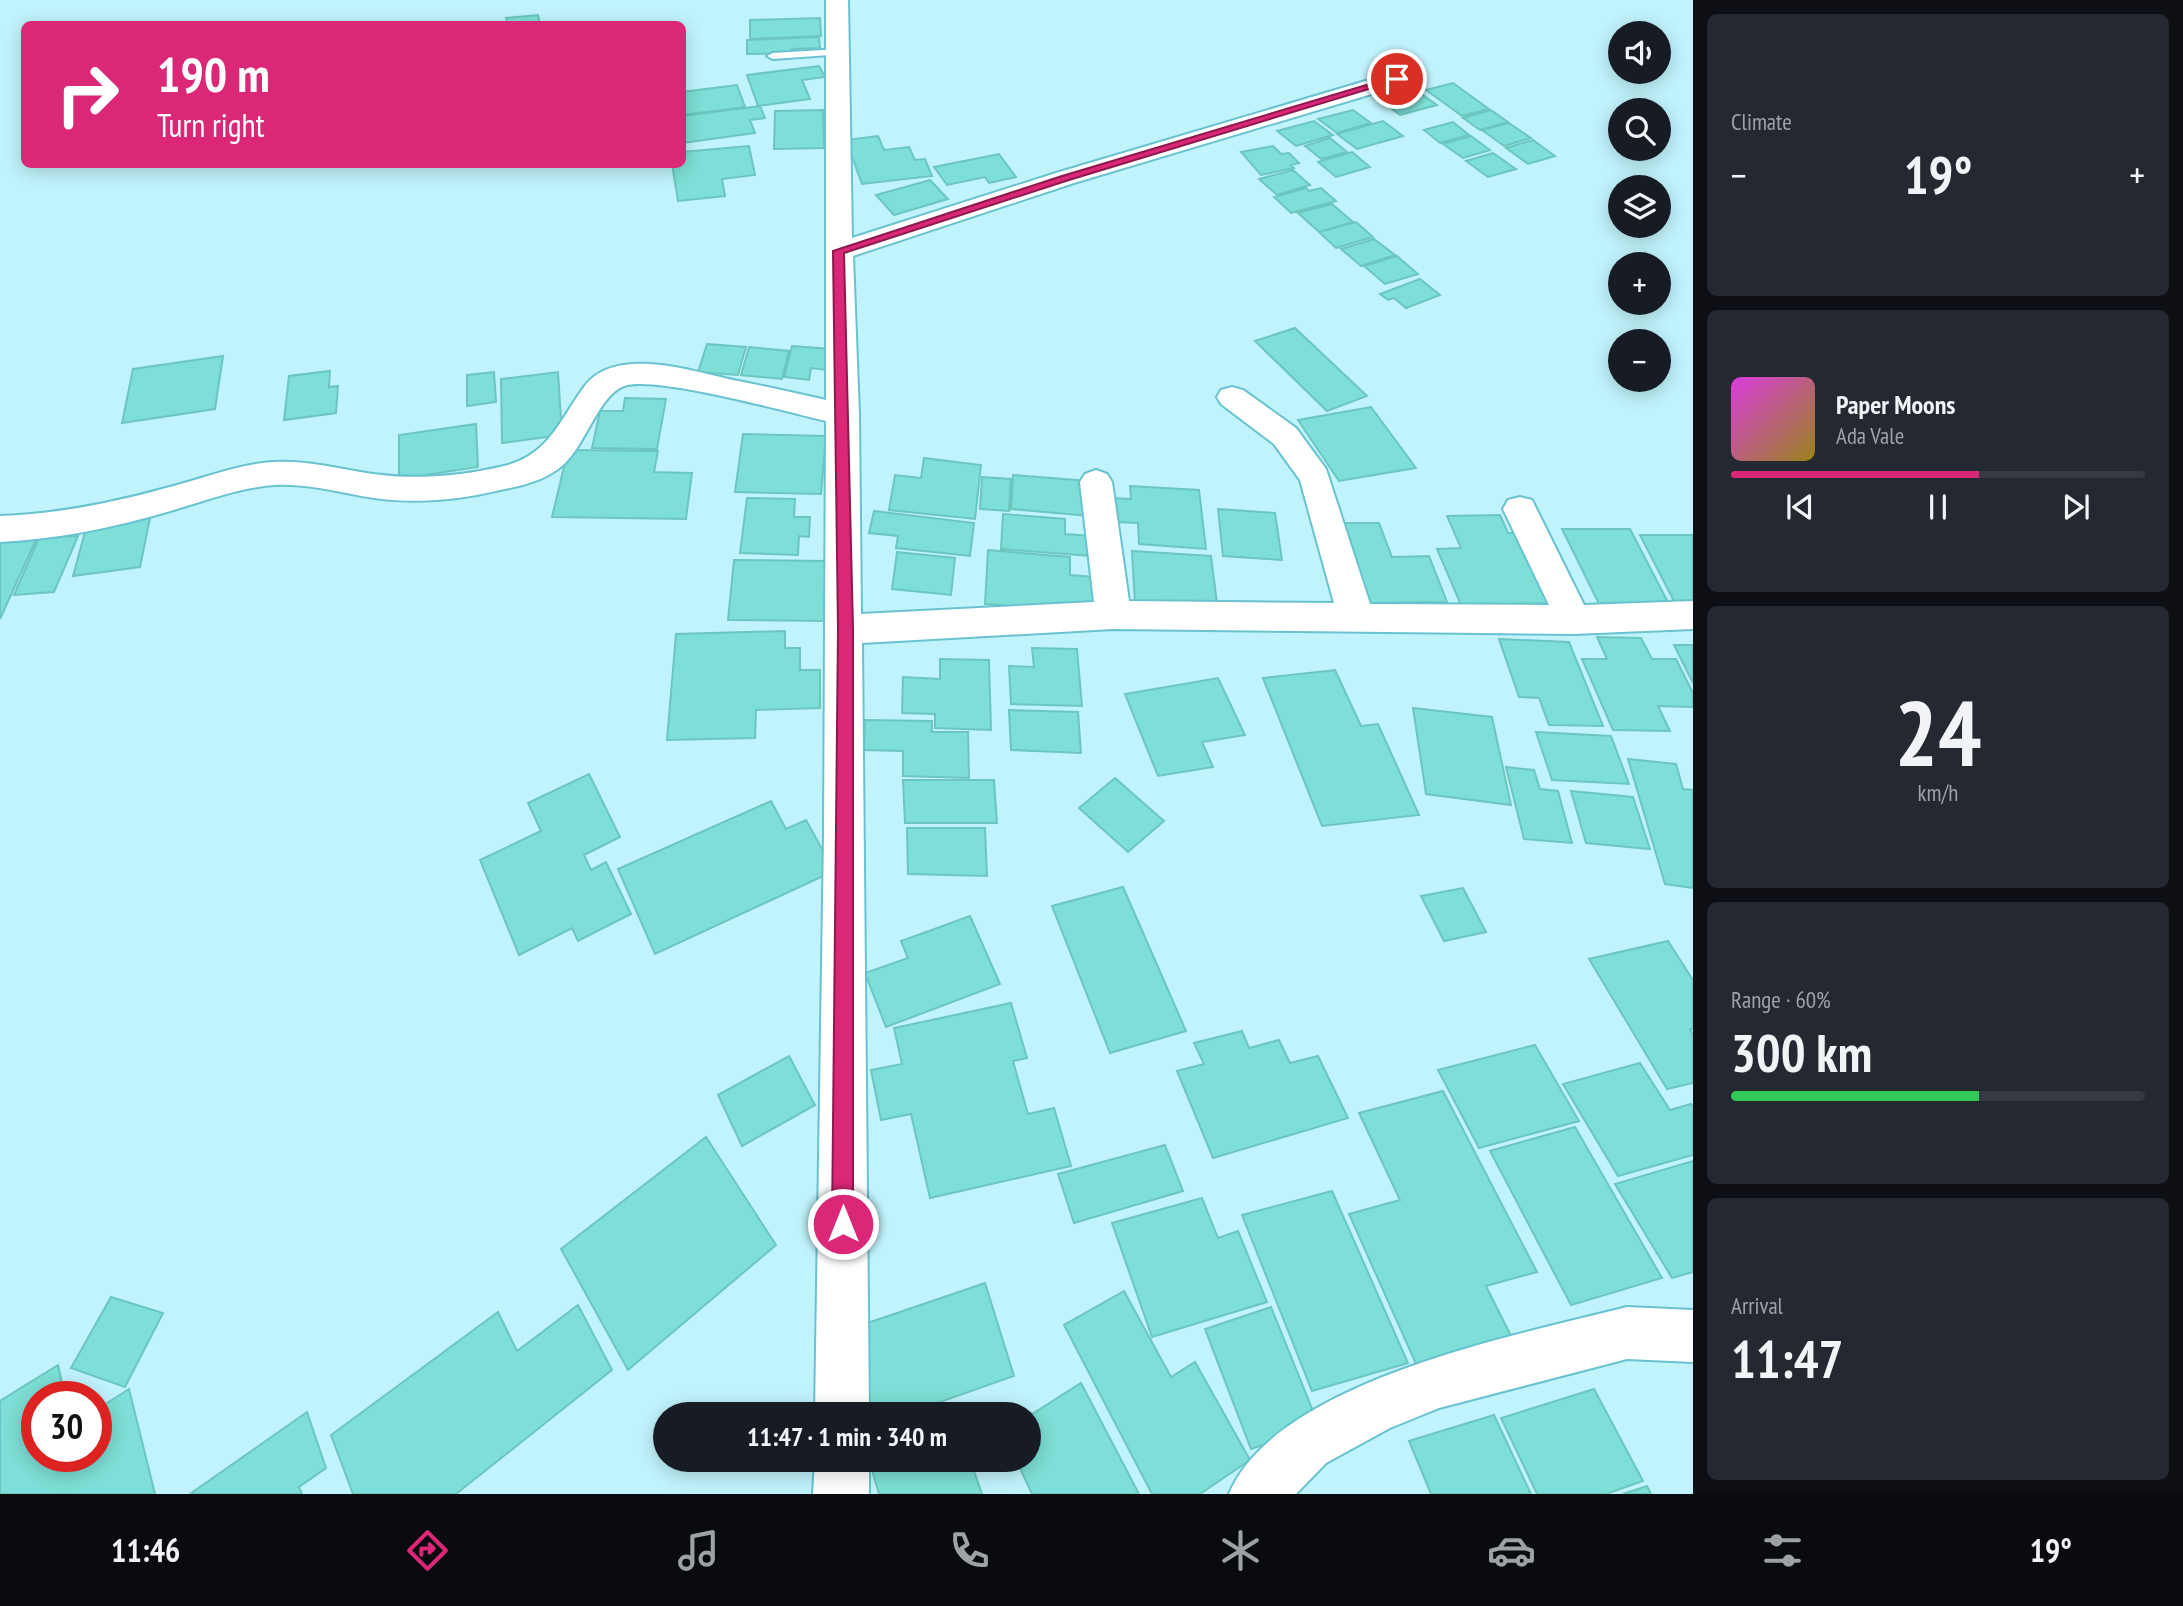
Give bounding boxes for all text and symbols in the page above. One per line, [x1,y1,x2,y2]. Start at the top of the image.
map controls [1608,21,1671,392]
button: sound [1608,21,1671,84]
text: 190 m [157,42,270,106]
icon: right [42,49,133,140]
pin [1367,49,1427,109]
icon: arrive [1378,60,1416,98]
button: search [1608,98,1671,161]
text: Turn right [157,104,265,146]
text: Climate [1731,107,1792,136]
text: 19° [1904,141,1972,208]
text: − [1731,150,1747,199]
text: + [2129,150,2145,199]
button: layers [1608,175,1671,238]
button: + [1608,252,1671,315]
button: − [1608,329,1671,392]
text: Paper Moons [1836,388,1955,421]
text: Ada Vale [1836,421,1904,450]
icon: previous [1781,488,1819,526]
icon: pause [1919,488,1957,526]
icon: next [2057,488,2095,526]
text: 24 [1895,673,1982,791]
text: km/h [1918,778,1958,807]
text: Range · 60% [1731,985,1831,1014]
text: 300 km [1731,1019,1872,1086]
position arrow [806,1187,880,1261]
text: Arrival [1731,1291,1783,1320]
text: 11:47 [1731,1325,1843,1392]
speed limit sign: 30 [21,1381,112,1472]
text: 11:47 · 1 min · 340 m [747,1420,947,1453]
icon: directions [403,1526,452,1575]
icon: music [674,1526,723,1575]
icon: phone [945,1526,994,1575]
icon: climate [1216,1526,1265,1575]
icon: car [1487,1526,1536,1575]
icon: filters [1758,1526,1807,1575]
text: 11:46 [111,1529,180,1571]
text: 19° [2030,1529,2072,1571]

